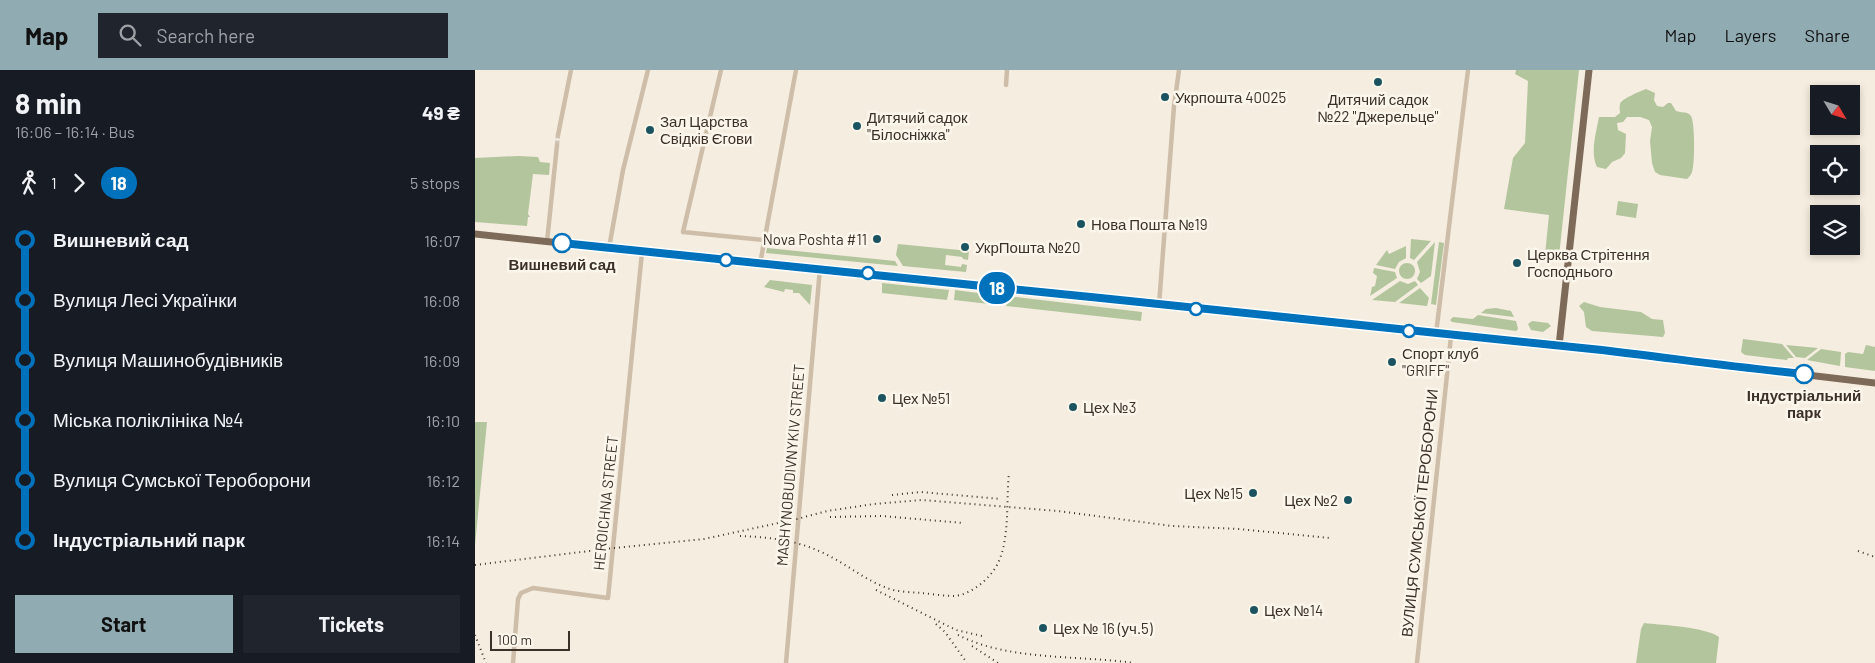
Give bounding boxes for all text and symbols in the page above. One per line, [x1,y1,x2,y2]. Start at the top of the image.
search box [98,13,448,58]
text: Map [25,21,68,50]
icon: search [116,21,144,49]
text: Search here [156,24,255,47]
text: Map [1664,24,1696,46]
text: Layers [1724,24,1777,46]
text: Share [1805,24,1850,46]
marker: Дитячий садок №22 "Джерельце" [1372,76,1384,88]
north arrow [1810,85,1860,135]
map controls [1810,85,1860,255]
text: 8 min [15,86,82,120]
place label: Укрпошта 40025 [1175,88,1286,106]
place label: Дитячий садок №22 "Джерельце" [1317,90,1439,125]
marker: Укрпошта 40025 [1159,91,1171,103]
text: 49 ₴ [422,101,460,124]
place label: Дитячий садок "Білосніжка" [867,108,968,143]
place label: Зал Царства Свідків Єгови [660,112,752,147]
marker: Дитячий садок "Білосніжка" [851,120,863,132]
text: 16:06 – 16:14 · Bus [15,122,135,141]
marker: Зал Царства Свідків Єгови [644,124,656,136]
button: locate [1810,145,1860,195]
icon: walk [15,169,43,197]
icon: forward [65,169,93,197]
text: 18 [111,172,127,194]
text: 1 [51,173,57,192]
text: 5 stops [410,173,460,192]
button: layers [1810,205,1860,255]
place label: Нова Пошта №19 [1091,215,1208,233]
marker: Нова Пошта №19 [1075,218,1087,230]
text: Вишневий сад [53,228,189,251]
place label: Nova Poshta #11 [763,230,867,248]
text: 16:07 [424,231,460,250]
marker: Вишневий сад [552,233,572,253]
marker: Nova Poshta #11 [871,233,883,245]
place label: УкрПошта №20 [975,238,1081,256]
marker: УкрПошта №20 [959,241,971,253]
place label: Церква Стрітення Господнього [1527,245,1650,280]
unlabelled marker [719,253,733,267]
place label: Вишневий сад [508,255,616,273]
marker: Церква Стрітення Господнього [1511,257,1523,269]
unlabelled marker [861,266,875,280]
line badge: 18 [975,272,1019,304]
text: 18 [989,277,1005,299]
text: Вулиця Лесі Українки [53,288,237,311]
text: 16:08 [423,291,460,310]
unlabelled marker [1189,302,1203,316]
unlabelled marker [1402,324,1416,338]
place label: Спорт клуб "GRIFF" [1402,344,1479,379]
text: Вулиця Машинобудівників [53,348,283,371]
text: 16:09 [423,351,460,370]
marker: Спорт клуб "GRIFF" [1386,356,1398,368]
street label: MASHYNOBUDIVNYKIV STREET [772,363,808,567]
marker: Індустріальний парк [1794,364,1814,384]
place label: Індустріальний парк [1747,386,1861,421]
street label: ВУЛИЦЯ СУМСЬКОЇ ТЕРОБОРОНИ [1397,388,1441,638]
place label: Цех №51 [892,389,950,407]
marker: Цех №51 [876,392,888,404]
place label: Цех №3 [1083,398,1136,416]
marker: Цех №3 [1067,401,1079,413]
text: Міська поліклініка №4 [53,408,244,431]
text: 16:10 [426,411,460,430]
street label: HEROICHNA STREET [589,435,621,571]
text: Вулиця Сумської Тероборони [53,468,311,491]
text: 16:12 [427,471,460,490]
place label: Цех №15 [1184,484,1243,502]
marker: Цех №15 [1247,487,1259,499]
place label: Цех №2 [1284,491,1338,509]
marker: Цех №2 [1342,494,1354,506]
text: Індустріальний парк [53,528,245,551]
text: 16:14 [426,531,460,550]
button: Start [15,595,233,653]
button: Tickets [243,595,460,653]
place label: Цех №14 [1264,601,1323,619]
marker: Цех №14 [1248,604,1260,616]
place label: Цех № 16 (уч.5) [1053,619,1153,637]
marker: Цех № 16 (уч.5) [1037,622,1049,634]
scale bar [490,628,570,651]
text: 100 m [497,631,532,648]

